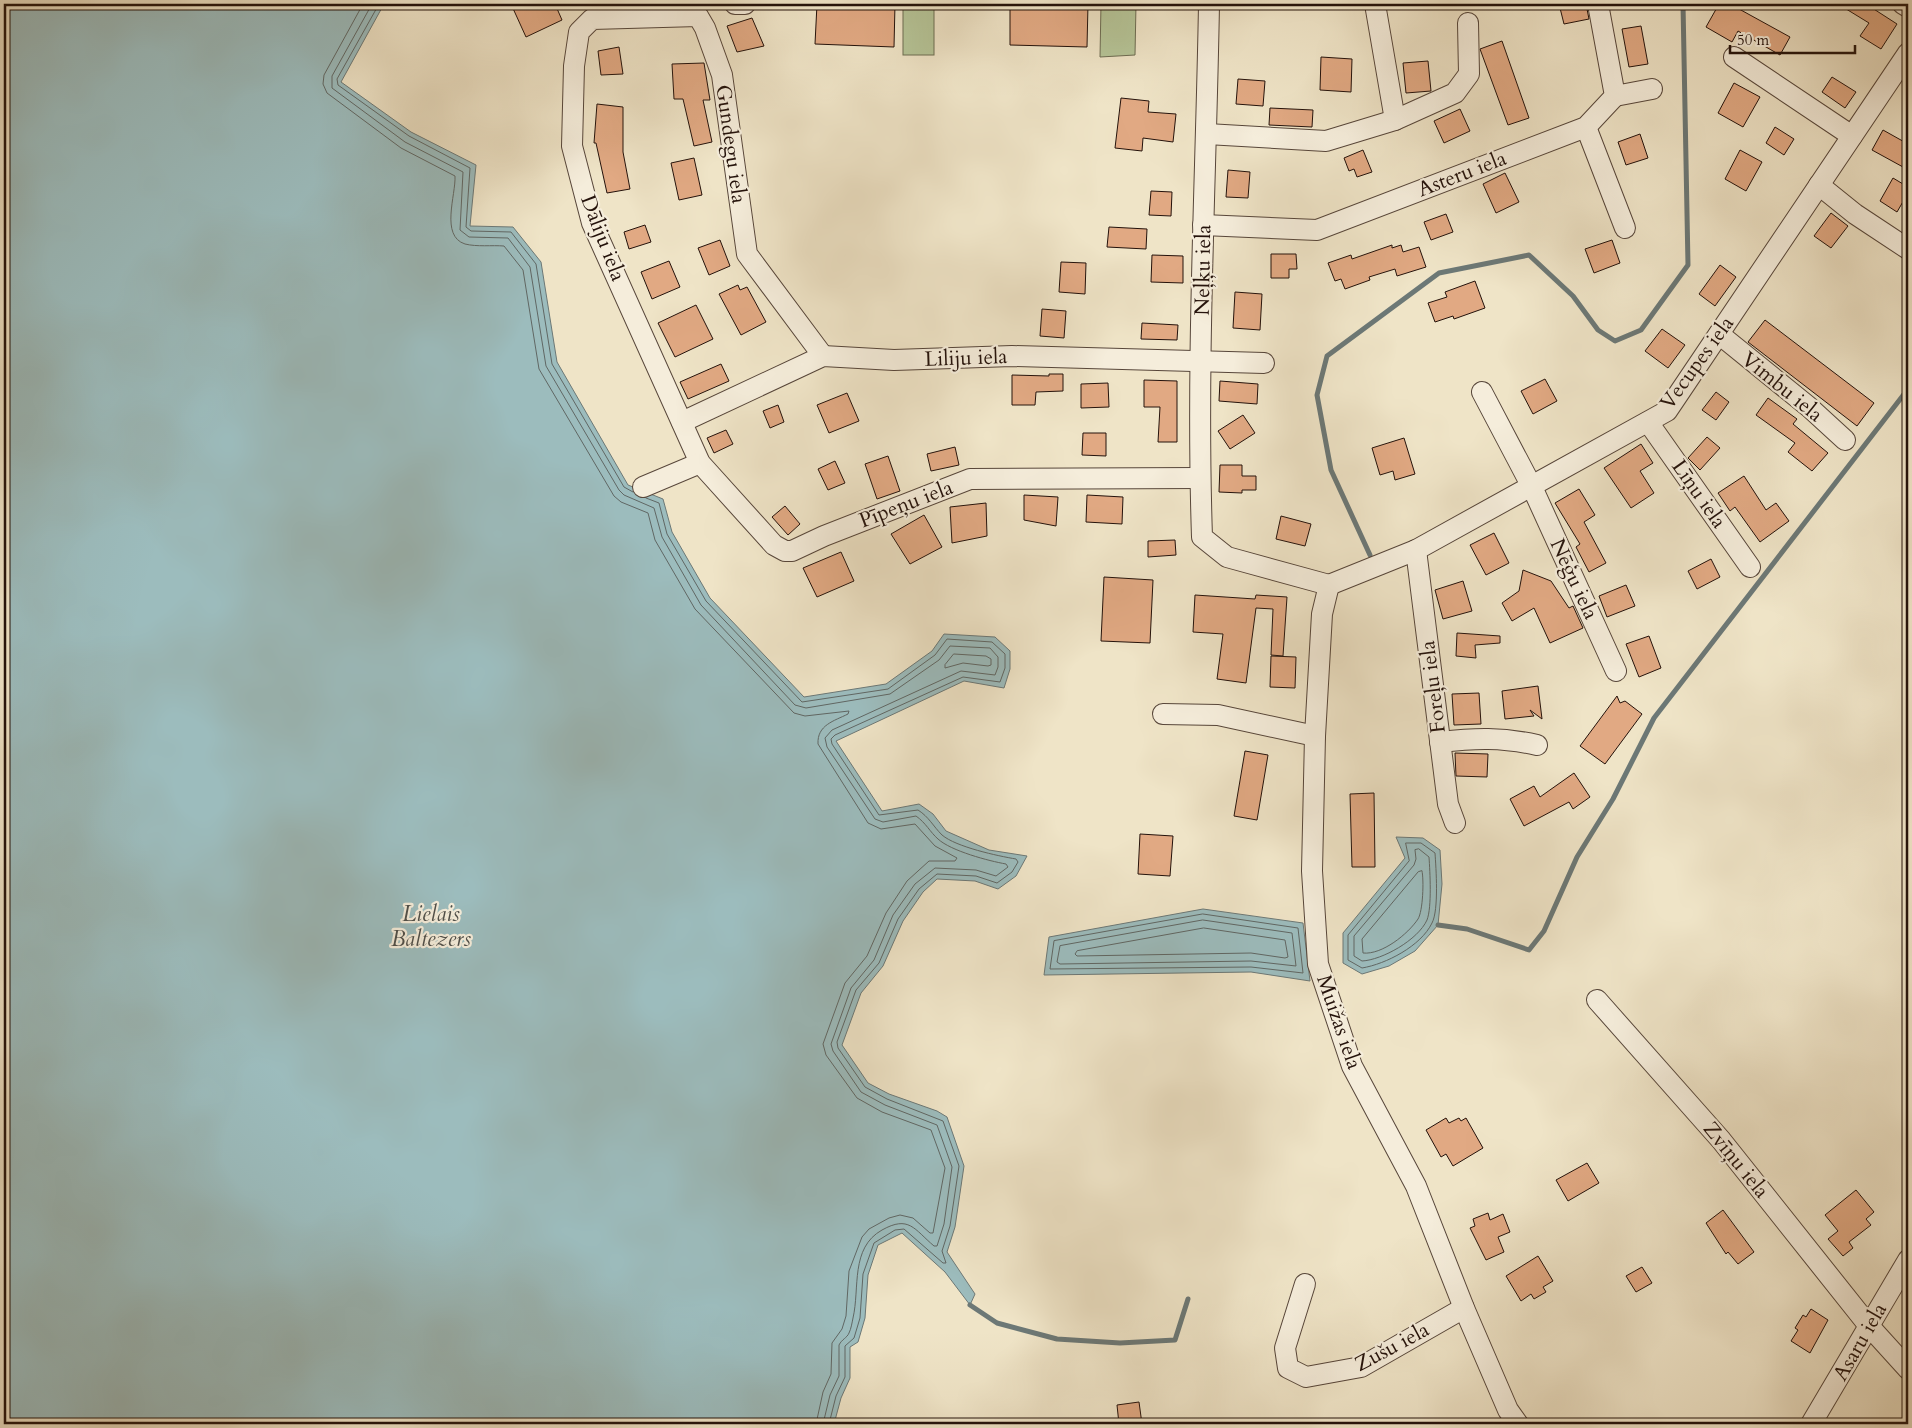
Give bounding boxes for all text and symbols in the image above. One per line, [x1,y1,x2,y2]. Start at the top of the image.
scale bar [1730,22,1854,54]
text: 50 m [1737,30,1769,50]
street label: Gundegu iela [708,83,754,205]
street label: Asteru iela [1413,144,1511,204]
street label: Dāliju iela [573,191,633,285]
street label: Neļķu iela [1188,224,1218,316]
street label: Vecupes iela [1653,310,1741,416]
street label: Liliju iela [924,342,1008,374]
street label: Vimbu iela [1735,345,1829,429]
street label: Līņu iela [1665,454,1733,534]
street label: Pīpeņu iela [855,473,957,535]
street label: Nēģu iela [1543,534,1605,624]
street label: Foreļu iela [1413,639,1453,735]
water label: Lielais Baltezers [391,899,472,954]
street label: Muižas iela [1309,971,1369,1073]
street label: Zvīņu iela [1696,1116,1776,1204]
street label: Asaru iela [1826,1298,1894,1386]
street label: Zušu iela [1350,1315,1434,1379]

